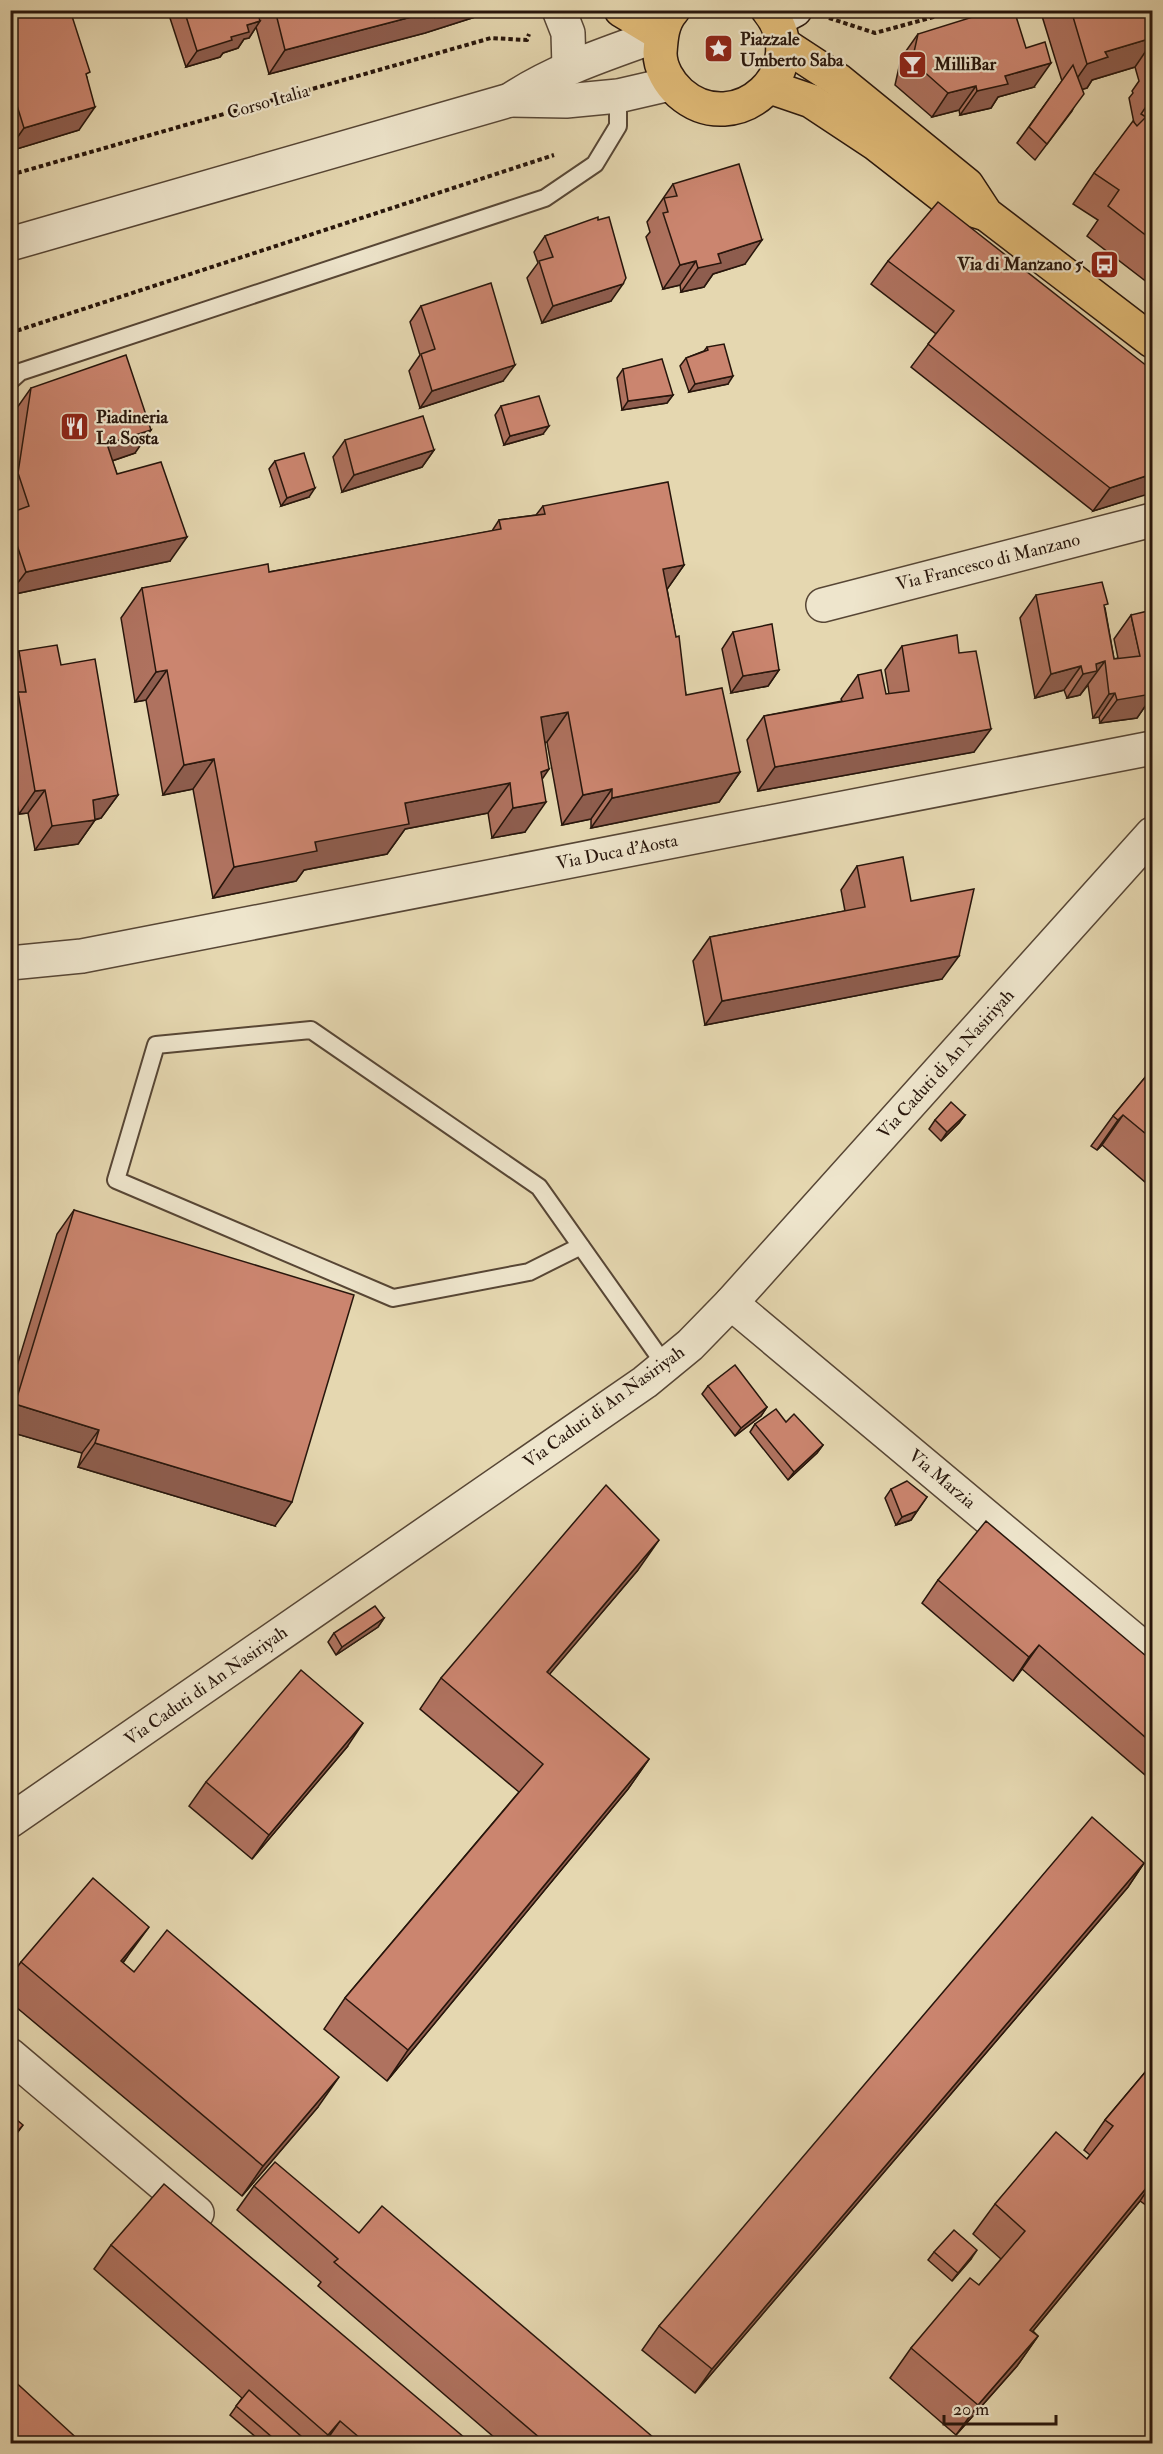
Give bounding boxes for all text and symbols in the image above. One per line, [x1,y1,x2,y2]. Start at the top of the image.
place label: Piazzale Umberto Saba [740,28,844,72]
place icon: Piazzale Umberto Saba [703,33,735,65]
bar icon: MilliBar [897,48,929,80]
place label: MilliBar [933,53,996,76]
street label: Corso Italia [224,79,312,125]
bus stop icon: Via di Manzano 5 [1088,248,1120,280]
place label: Via di Manzano 5 [956,253,1084,276]
place label: Piadineria La Sosta [96,406,169,450]
restaurant icon: Piadineria La Sosta [59,411,91,443]
street label: Via Francesco di Manzano [894,528,1083,596]
street label: Via Duca d'Aosta [554,829,680,875]
street label: Via Caduti di An Nasiriyah [873,984,1020,1144]
street label: Via Caduti di An Nasiriyah [519,1340,690,1473]
street label: Via Marzia [904,1444,981,1514]
street label: Via Caduti di An Nasiriyah [120,1621,292,1751]
scale bar [944,2388,1056,2426]
text: 20 m [953,2398,989,2421]

